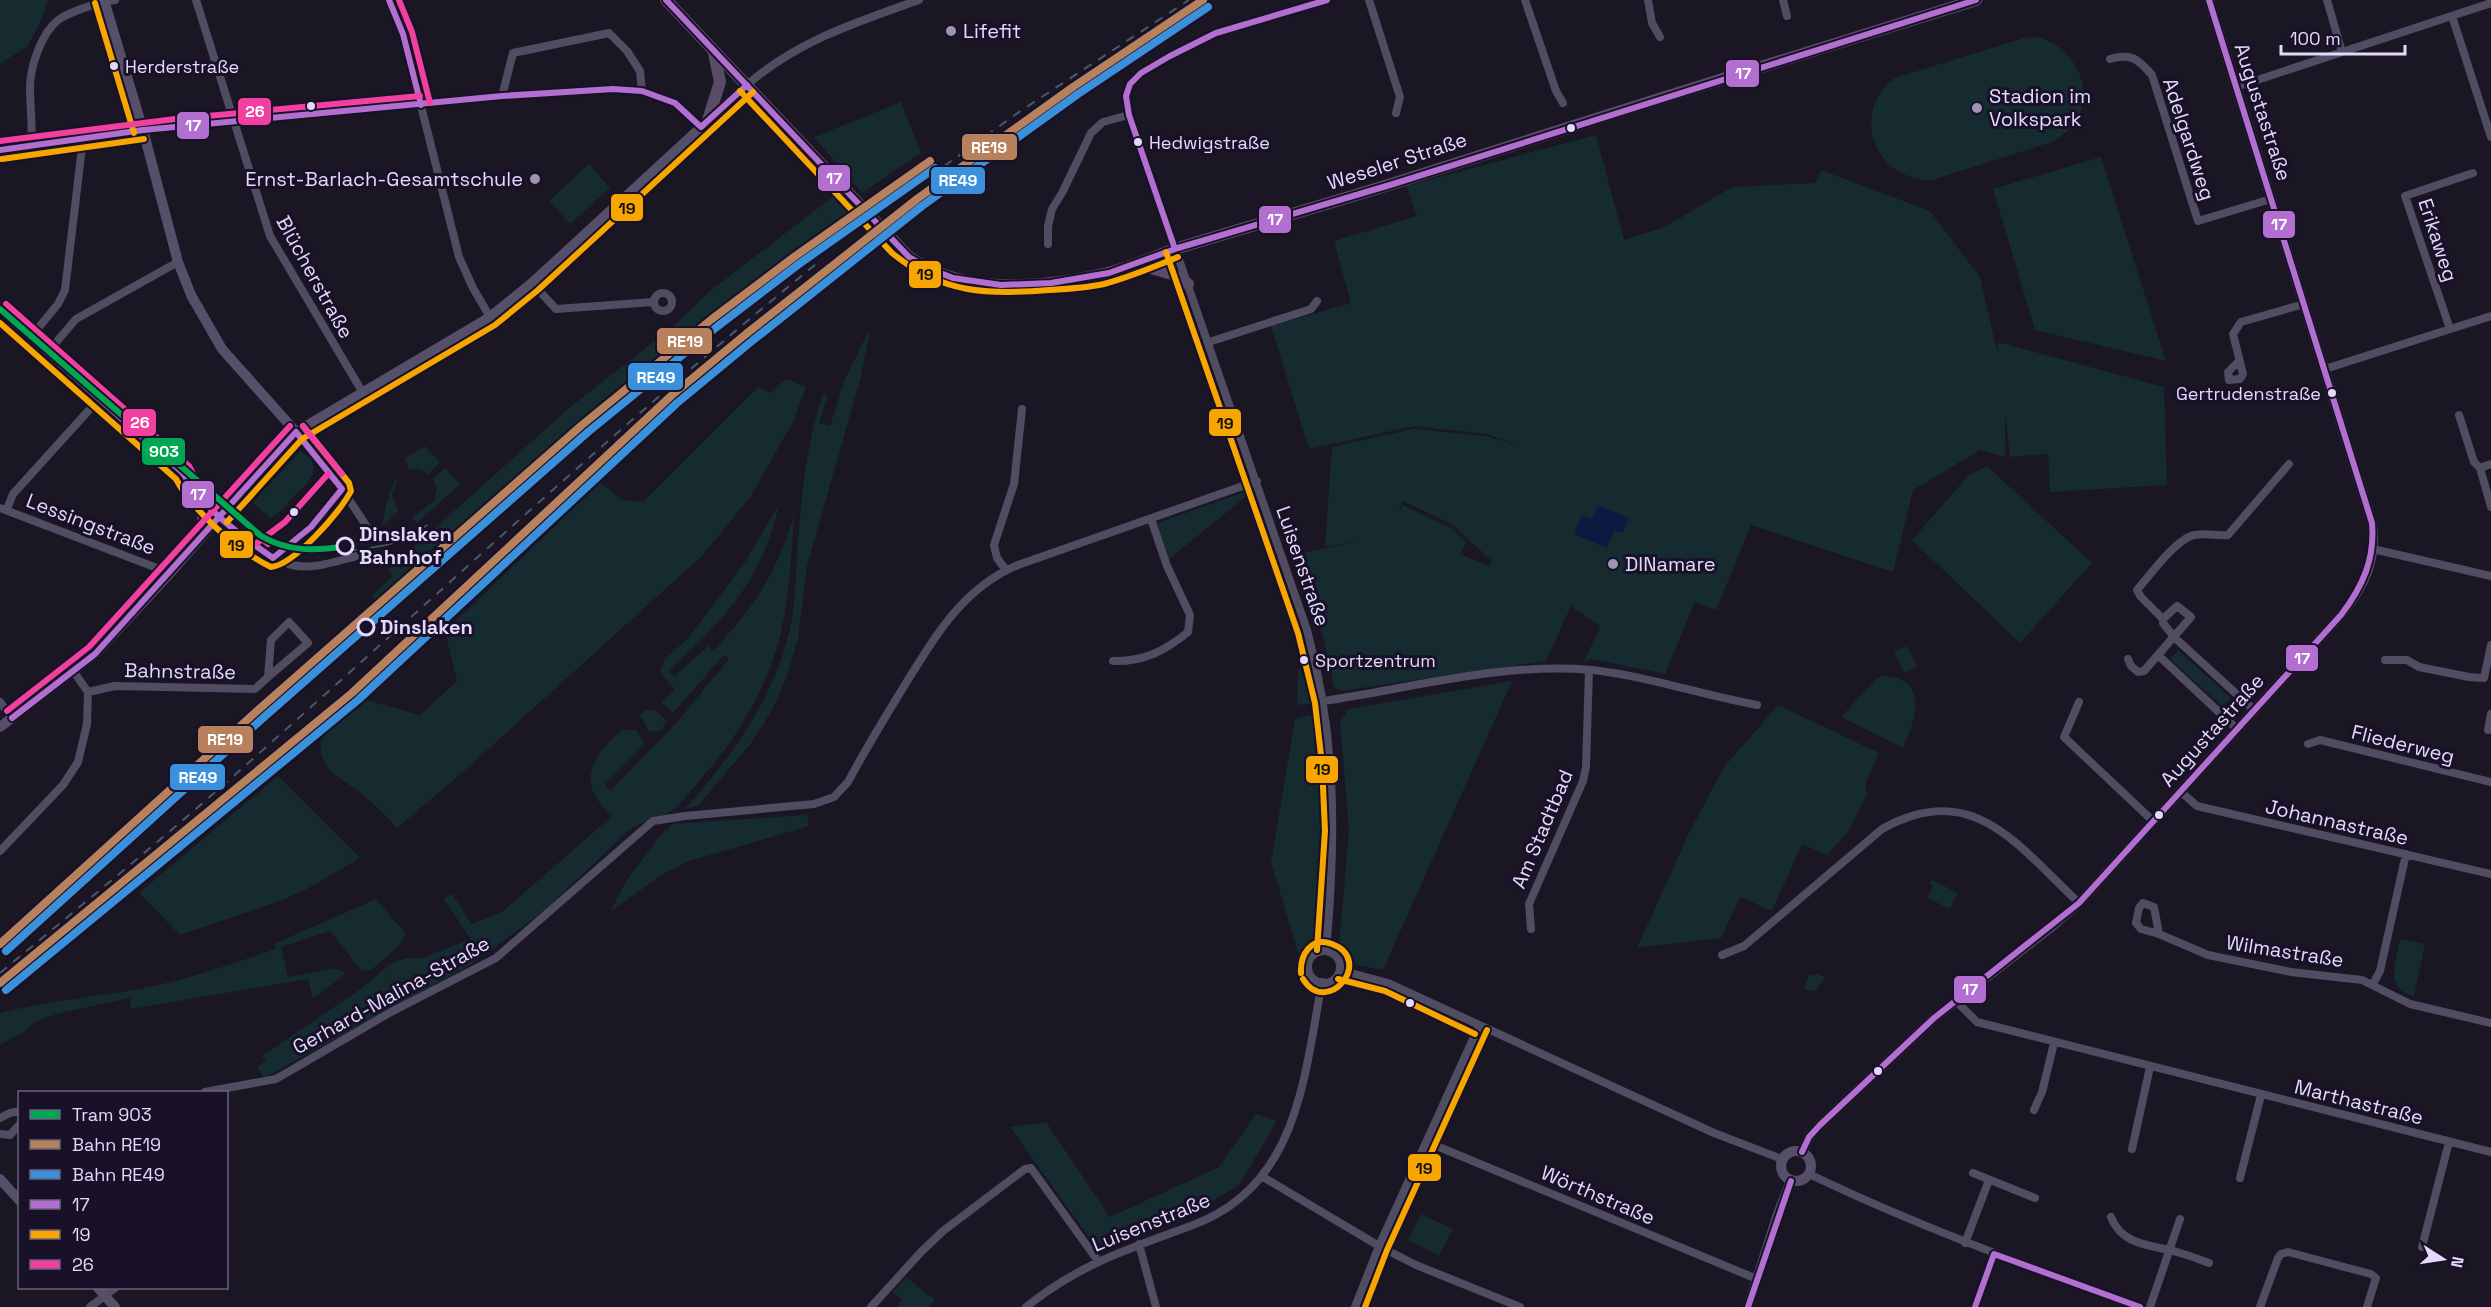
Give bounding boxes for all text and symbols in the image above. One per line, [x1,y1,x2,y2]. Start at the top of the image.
place label: Lifefit [963,18,1021,44]
scale bar [2281,18,2406,56]
marker: Lifefit [944,24,958,38]
text: 100 m [2290,27,2341,50]
street label: Augustastraße [2228,40,2298,184]
place label: Herderstraße [125,55,239,78]
line badge: 17 [1725,59,1760,88]
marker: Herderstraße [108,60,120,72]
text: 17 [1735,63,1751,84]
street label: Adelgardweg [2157,75,2221,203]
place label: Stadion im Volkspark [1989,83,2091,132]
line badge: 26 [237,97,272,126]
unlabelled marker [305,100,317,112]
text: 26 [245,101,265,122]
marker: Stadion im Volkspark [1970,101,1984,115]
line badge: 17 [176,111,210,140]
text: 17 [185,115,201,136]
unlabelled marker [1565,122,1577,134]
street label: Weseler Straße [1324,126,1470,196]
place label: Hedwigstraße [1149,131,1270,154]
line badge: RE19 [961,133,1018,161]
marker: Hedwigstraße [1132,136,1144,148]
text: RE19 [971,137,1007,158]
line badge: 17 [817,164,851,192]
place label: Ernst-Barlach-Gesamtschule [245,166,523,192]
line badge: RE49 [930,166,986,195]
text: 17 [826,168,842,189]
text: RE49 [938,170,978,191]
marker: Ernst-Barlach-Gesamtschule [528,172,542,186]
line badge: 19 [610,193,644,222]
street label: Erikaweg [2412,195,2464,285]
text: 19 [618,198,636,219]
line badge: 17 [1258,205,1292,234]
text: 17 [1267,209,1283,230]
line badge: 17 [2262,210,2296,239]
street label: Blücherstraße [271,211,359,343]
text: 17 [2271,214,2287,235]
line badge: 19 [908,260,942,289]
text: 19 [916,264,934,285]
line badge: RE19 [656,327,713,355]
text: RE19 [667,331,703,352]
line badge: RE49 [627,362,684,391]
text: RE49 [636,367,676,388]
place label: Gertrudenstraße [2176,382,2321,405]
marker: Gertrudenstraße [2326,387,2338,399]
line badge: 26 [122,408,157,437]
line badge: 19 [1208,408,1242,437]
text: 26 [130,412,150,433]
text: 19 [1216,413,1234,434]
line badge: 903 [141,437,186,466]
text: 903 [149,441,179,462]
line badge: 17 [181,480,215,509]
text: 17 [190,484,206,505]
street label: Lessingstraße [23,487,159,561]
street label: Luisenstraße [1270,503,1336,629]
unlabelled marker [288,506,300,518]
place label: Dinslaken Bahnhof [359,521,452,570]
line badge: 19 [219,530,254,559]
text: 19 [227,535,245,556]
marker: Dinslaken Bahnhof [336,537,354,555]
place label: DINamare [1625,551,1716,577]
marker: DINamare [1606,557,1620,571]
place label: Dinslaken [380,614,473,640]
marker: Dinslaken [357,618,375,636]
line badge: 17 [2285,644,2319,672]
text: 17 [2294,648,2310,669]
place label: Sportzentrum [1315,649,1436,672]
marker: Sportzentrum [1298,654,1310,666]
street label: Bahnstraße [124,657,236,685]
street label: Augustastraße [2154,668,2270,792]
street label: Fliederweg [2349,719,2457,769]
line badge: RE19 [197,725,254,754]
text: RE19 [207,729,243,750]
line badge: 19 [1305,755,1339,784]
text: 19 [1313,759,1331,780]
line badge: RE49 [169,763,226,791]
street label: Am Stadtbad [1505,766,1579,892]
text: RE49 [178,767,218,788]
street label: Johannastraße [2263,793,2411,851]
unlabelled marker [2153,809,2165,821]
street label: Wilmastraße [2224,929,2346,973]
street label: Gerhard-Malina-Straße [288,930,494,1060]
line badge: 17 [1953,975,1987,1004]
text: 17 [1962,979,1978,1000]
unlabelled marker [1404,997,1416,1009]
unlabelled marker [1872,1065,1884,1077]
street label: Marthastraße [2292,1073,2426,1131]
legend [18,1091,228,1289]
text: Tram 903 [72,1103,152,1126]
text: Bahn RE19 [72,1133,161,1156]
line badge: 19 [1407,1153,1442,1182]
text: 19 [1415,1158,1433,1179]
street label: Wörthstraße [1537,1159,1659,1231]
text: Bahn RE49 [72,1163,165,1186]
street label: Luisenstraße [1088,1186,1214,1258]
text: 17 [72,1193,90,1216]
text: 19 [72,1223,91,1246]
north arrow [2413,1229,2473,1289]
text: 26 [72,1253,94,1276]
text: N [2446,1255,2469,1269]

